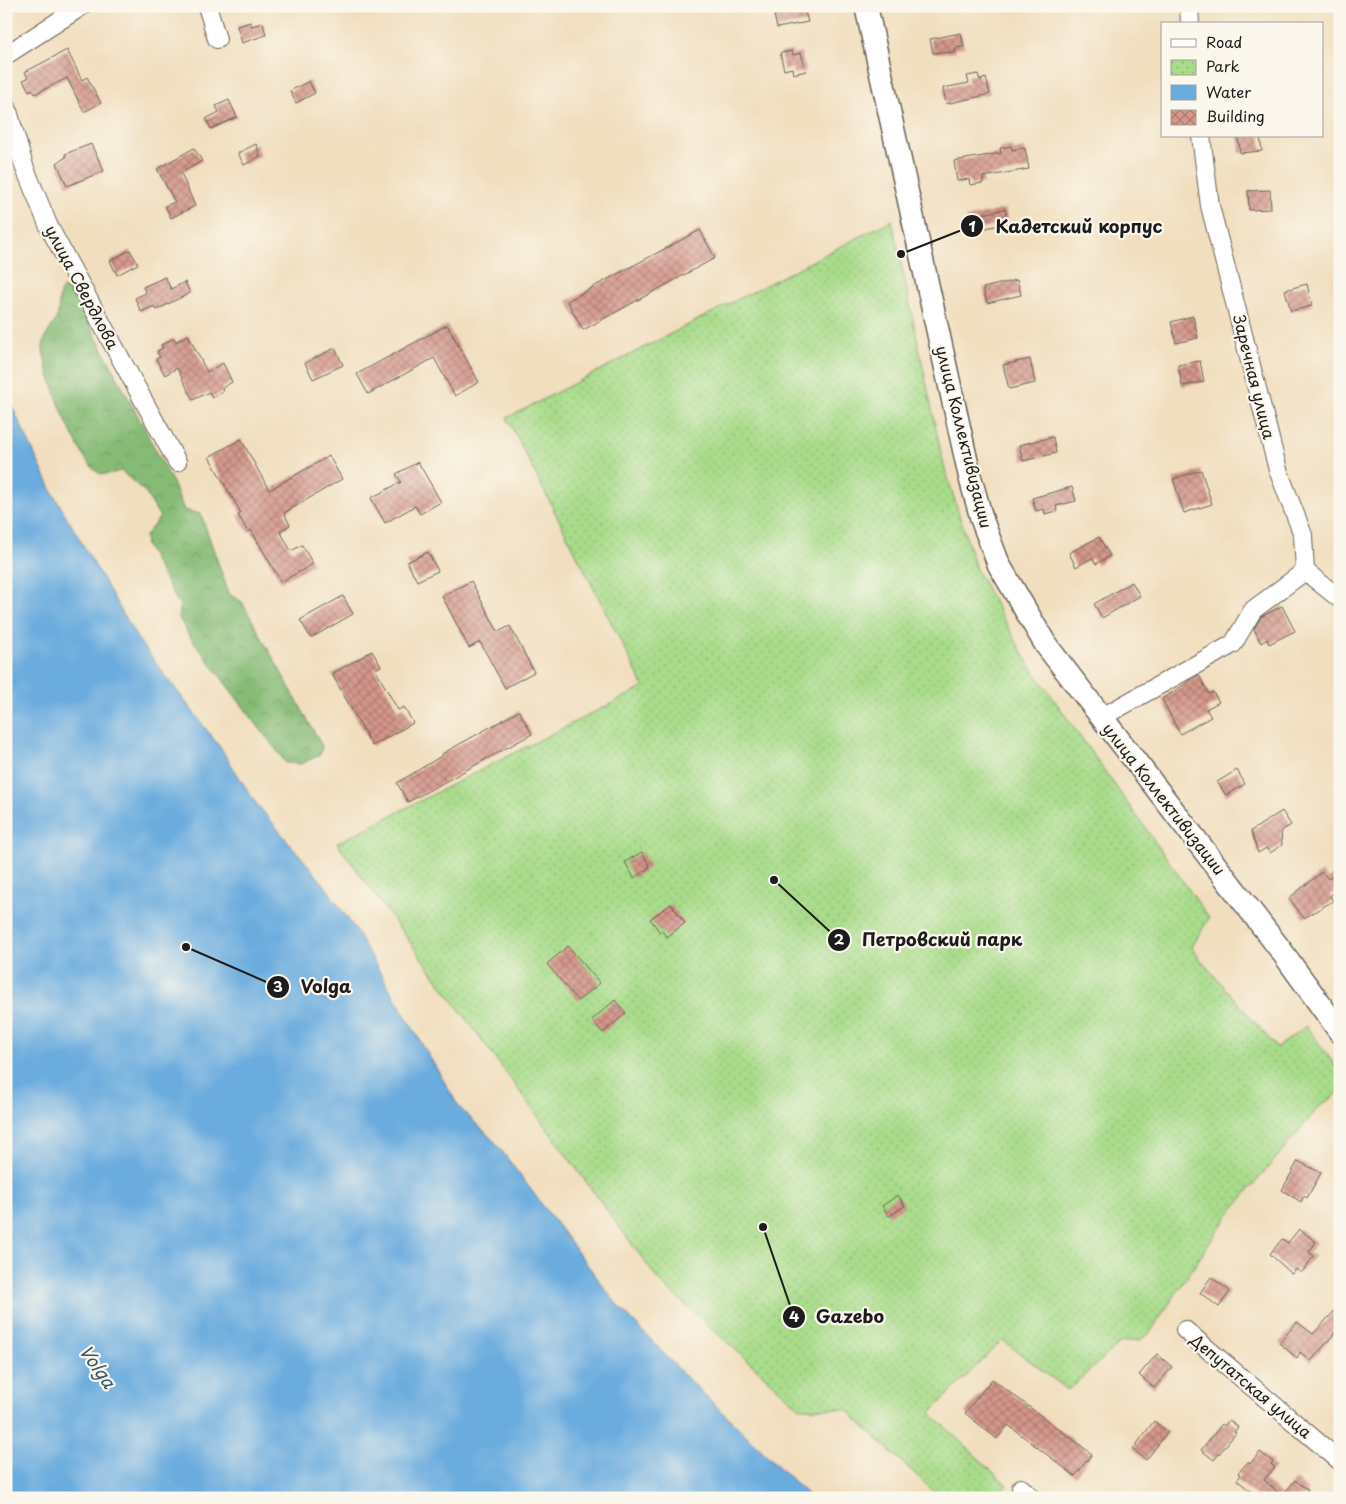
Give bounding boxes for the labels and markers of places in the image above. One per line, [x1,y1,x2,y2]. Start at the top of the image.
callout: Кадетский корпус [960,210,1173,243]
callout: Петровский парк [826,924,1032,957]
callout: Volga [265,971,361,1004]
callout: Gazebo [781,1301,895,1334]

